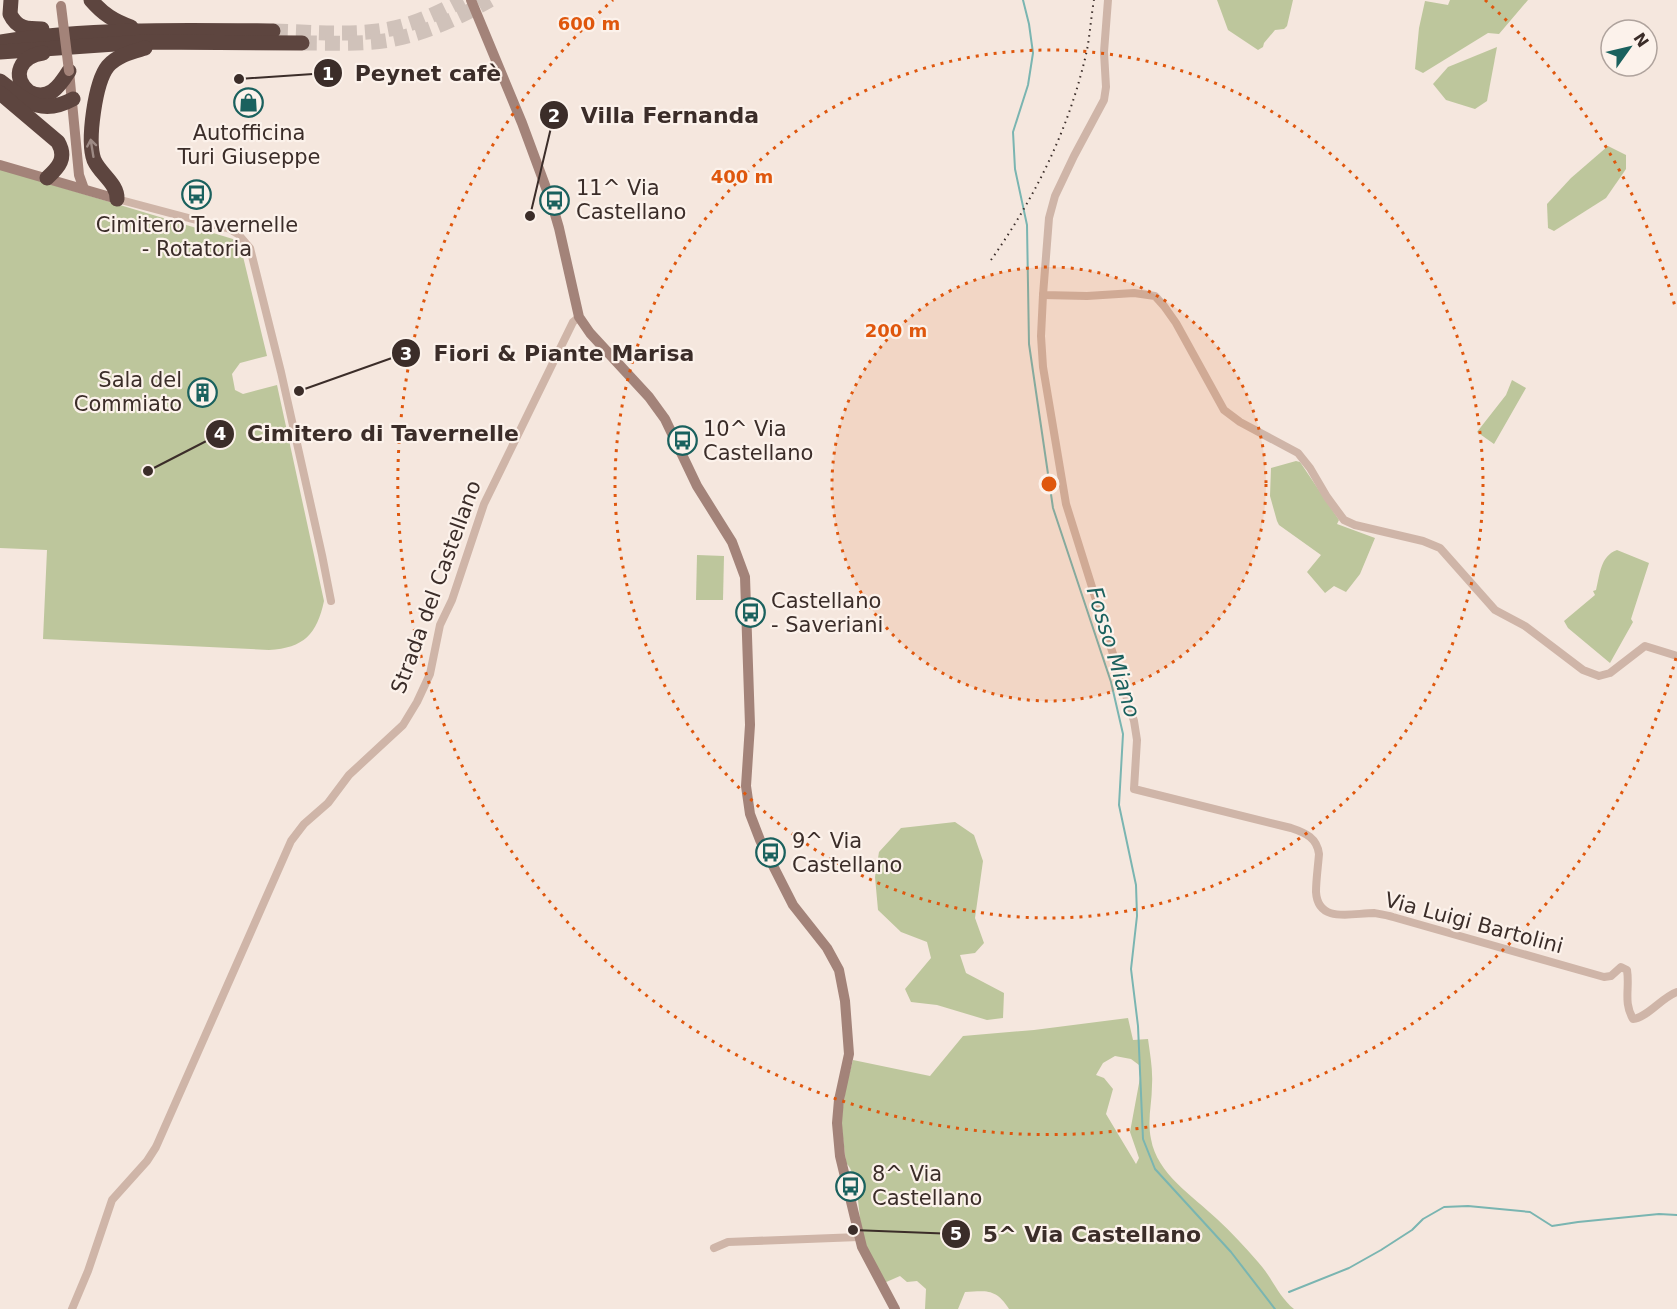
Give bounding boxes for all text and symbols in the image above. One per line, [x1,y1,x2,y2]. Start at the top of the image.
text: 600 m [558,13,620,34]
north arrow [1599,18,1659,78]
text: N [1629,29,1653,51]
callout: Peynet cafè [313,53,514,93]
text: Peynet cafè [355,61,501,86]
text: 1 [322,63,334,84]
shop icon: Autofficina Turi Giuseppe [233,86,265,118]
callout: Villa Fernanda [539,95,771,135]
text: Villa Fernanda [581,103,759,128]
text: 2 [548,105,560,126]
place label: Autofficina Turi Giuseppe [177,121,320,169]
one-way arrow [87,139,98,159]
text: 400 m [711,166,773,187]
place label: 11^ Via Castellano [576,176,686,224]
bus stop icon: Cimitero Tavernelle - Rotatoria [181,178,213,210]
bus stop icon: 11^ Via Castellano [539,184,571,216]
place label: Cimitero Tavernelle - Rotatoria [96,213,298,261]
text: 200 m [865,320,927,341]
callout: Fiori & Piante Marisa [391,333,706,373]
text: Fiori & Piante Marisa [434,341,694,366]
text: 3 [400,343,412,364]
place label: Sala del Commiato [74,368,182,416]
building icon: Sala del Commiato [187,376,219,408]
callout: Cimitero di Tavernelle [205,414,531,454]
place label: 10^ Via Castellano [703,417,813,465]
text: Cimitero di Tavernelle [247,421,519,446]
text: 4 [214,423,226,444]
bus stop icon: 10^ Via Castellano [666,425,698,457]
centre of rings [1039,474,1059,494]
street label: Strada del Castellano [386,477,486,697]
water label: Fosso Miano [1082,584,1145,721]
place label: Castellano - Saveriani [771,589,883,637]
bus stop icon: Castellano - Saveriani [734,597,766,629]
place label: 9^ Via Castellano [792,829,902,877]
bus stop icon: 9^ Via Castellano [755,837,787,869]
street label: Via Luigi Bartolini [1382,888,1566,958]
place label: 8^ Via Castellano [872,1162,982,1210]
bus stop icon: 8^ Via Castellano [835,1170,867,1202]
callout: 5^ Via Castellano [941,1214,1214,1254]
text: 5^ Via Castellano [983,1222,1201,1247]
text: 5 [950,1223,962,1244]

